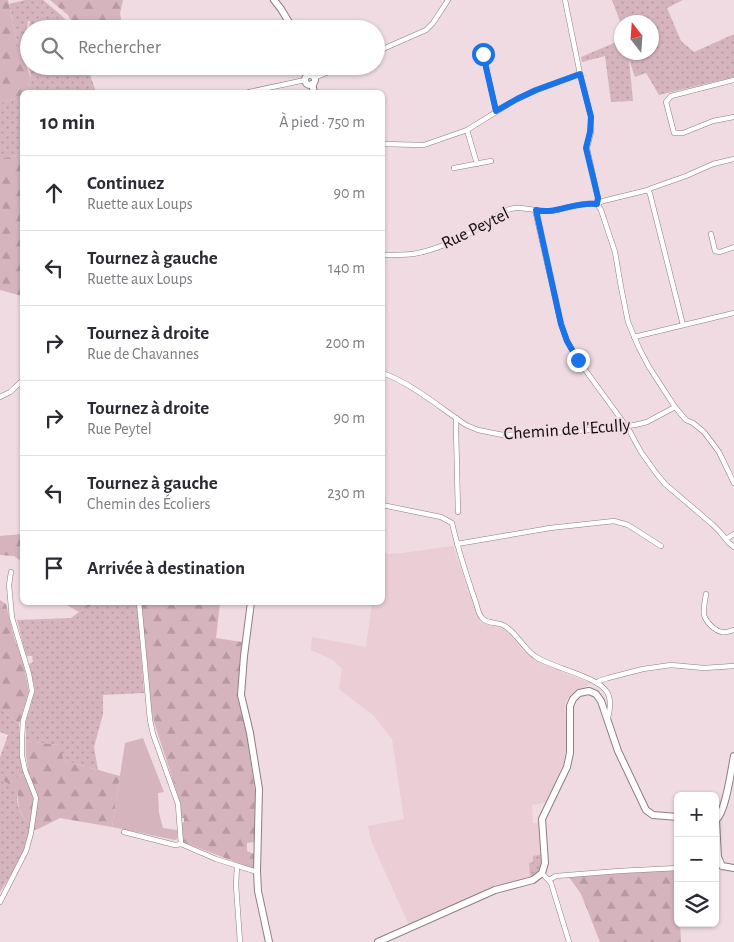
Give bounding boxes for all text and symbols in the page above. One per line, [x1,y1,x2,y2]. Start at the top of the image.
north arrow [614,15,659,60]
search box [20,20,385,75]
icon: search [38,34,66,62]
text: Rechercher [78,38,161,57]
route start [472,43,495,66]
text: 10 min [40,112,95,133]
text: À pied · 750 m [279,114,365,130]
text: Continuez [87,174,164,193]
icon: ahead [40,179,68,207]
text: 90 m [334,185,365,201]
text: Ruette aux Loups [87,196,193,212]
street label: Rue Peytel [439,205,512,253]
text: Tournez à gauche [87,249,218,268]
icon: left [40,254,68,282]
text: 140 m [328,260,365,276]
text: Ruette aux Loups [87,271,193,287]
text: Tournez à droite [87,324,209,343]
icon: right [40,329,68,357]
text: 200 m [325,335,365,351]
text: Rue de Chavannes [87,346,199,362]
route end [567,349,590,372]
text: Tournez à droite [87,399,209,418]
icon: right [40,404,68,432]
text: 90 m [334,410,365,426]
street label: Chemin de l'Ecully [503,417,631,443]
text: Rue Peytel [87,421,152,437]
text: Tournez à gauche [87,474,218,493]
icon: left [40,479,68,507]
text: 230 m [327,485,365,501]
text: Chemin des Écoliers [87,496,210,512]
icon: arrive [40,554,68,582]
text: Arrivée à destination [87,559,245,578]
map controls [674,792,719,927]
button: + [674,792,719,837]
button: − [674,837,719,882]
button: layers [674,882,719,927]

